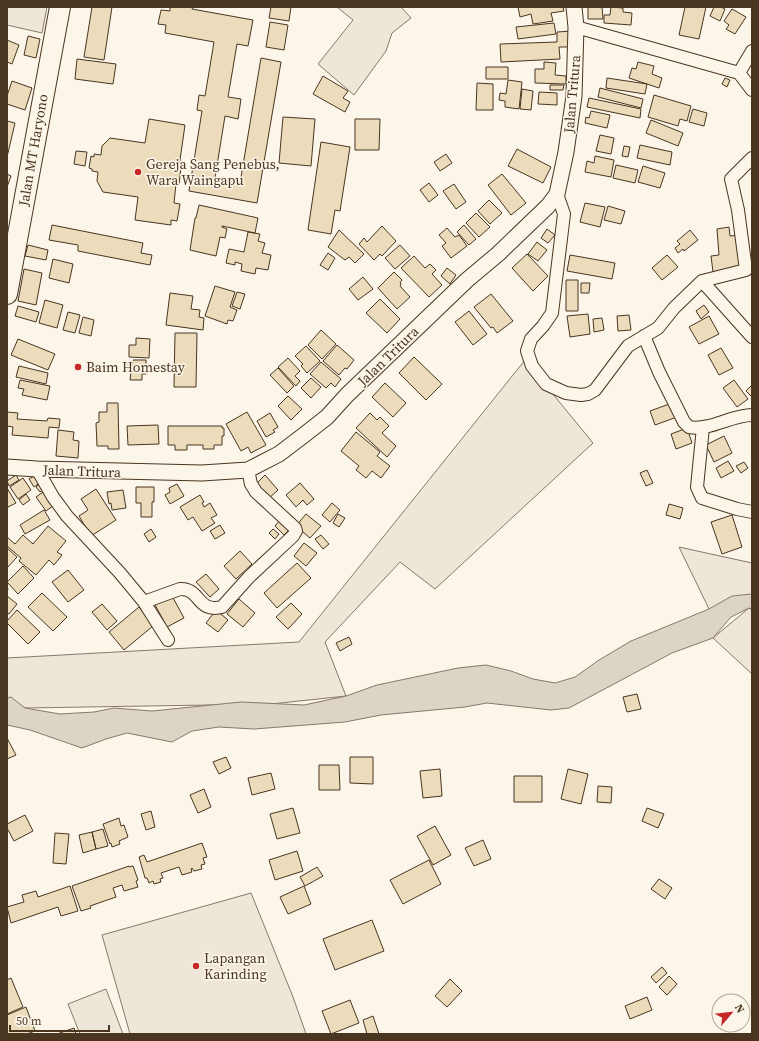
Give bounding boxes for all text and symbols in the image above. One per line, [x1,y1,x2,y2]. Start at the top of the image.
street label: Jalan Tritura [559,53,585,135]
street label: Jalan MT Haryono [13,92,53,209]
place label: Gereja Sang Penebus, Wara Waingapu [146,154,280,190]
marker: Gereja Sang Penebus, Wara Waingapu [133,167,143,177]
street label: Jalan Tritura [352,321,424,391]
place label: Baim Homestay [86,357,186,377]
marker: Baim Homestay [73,362,83,372]
street label: Jalan Tritura [42,460,122,482]
place label: Lapangan Karinding [204,948,267,984]
marker: Lapangan Karinding [191,961,201,971]
north arrow [711,993,751,1033]
text: N [731,1001,748,1016]
scale bar [10,1007,109,1033]
text: 50 m [16,1013,42,1029]

